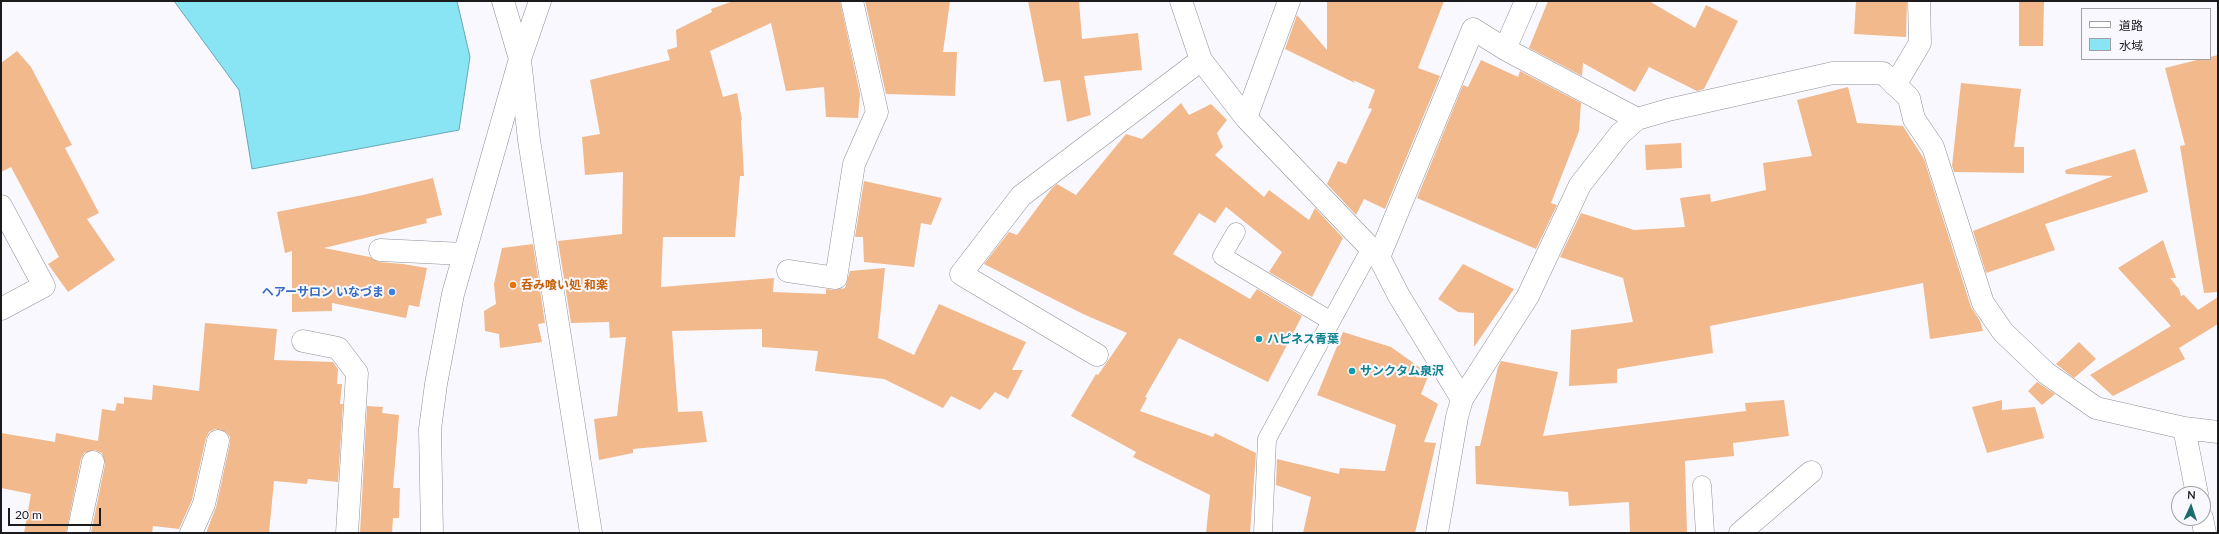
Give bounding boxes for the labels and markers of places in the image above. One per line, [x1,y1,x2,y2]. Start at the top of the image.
place label: 呑み喰い処 和楽 [521,278,608,292]
marker: 呑み喰い処 和楽 [508,280,518,290]
place label: ヘアーサロン いなづま [262,285,384,299]
marker: ヘアーサロン いなづま [387,287,397,297]
place label: ハピネス青葉 [1267,332,1339,346]
marker: ハピネス青葉 [1254,334,1264,344]
place label: サンクタム泉沢 [1360,364,1444,378]
marker: サンクタム泉沢 [1347,366,1357,376]

